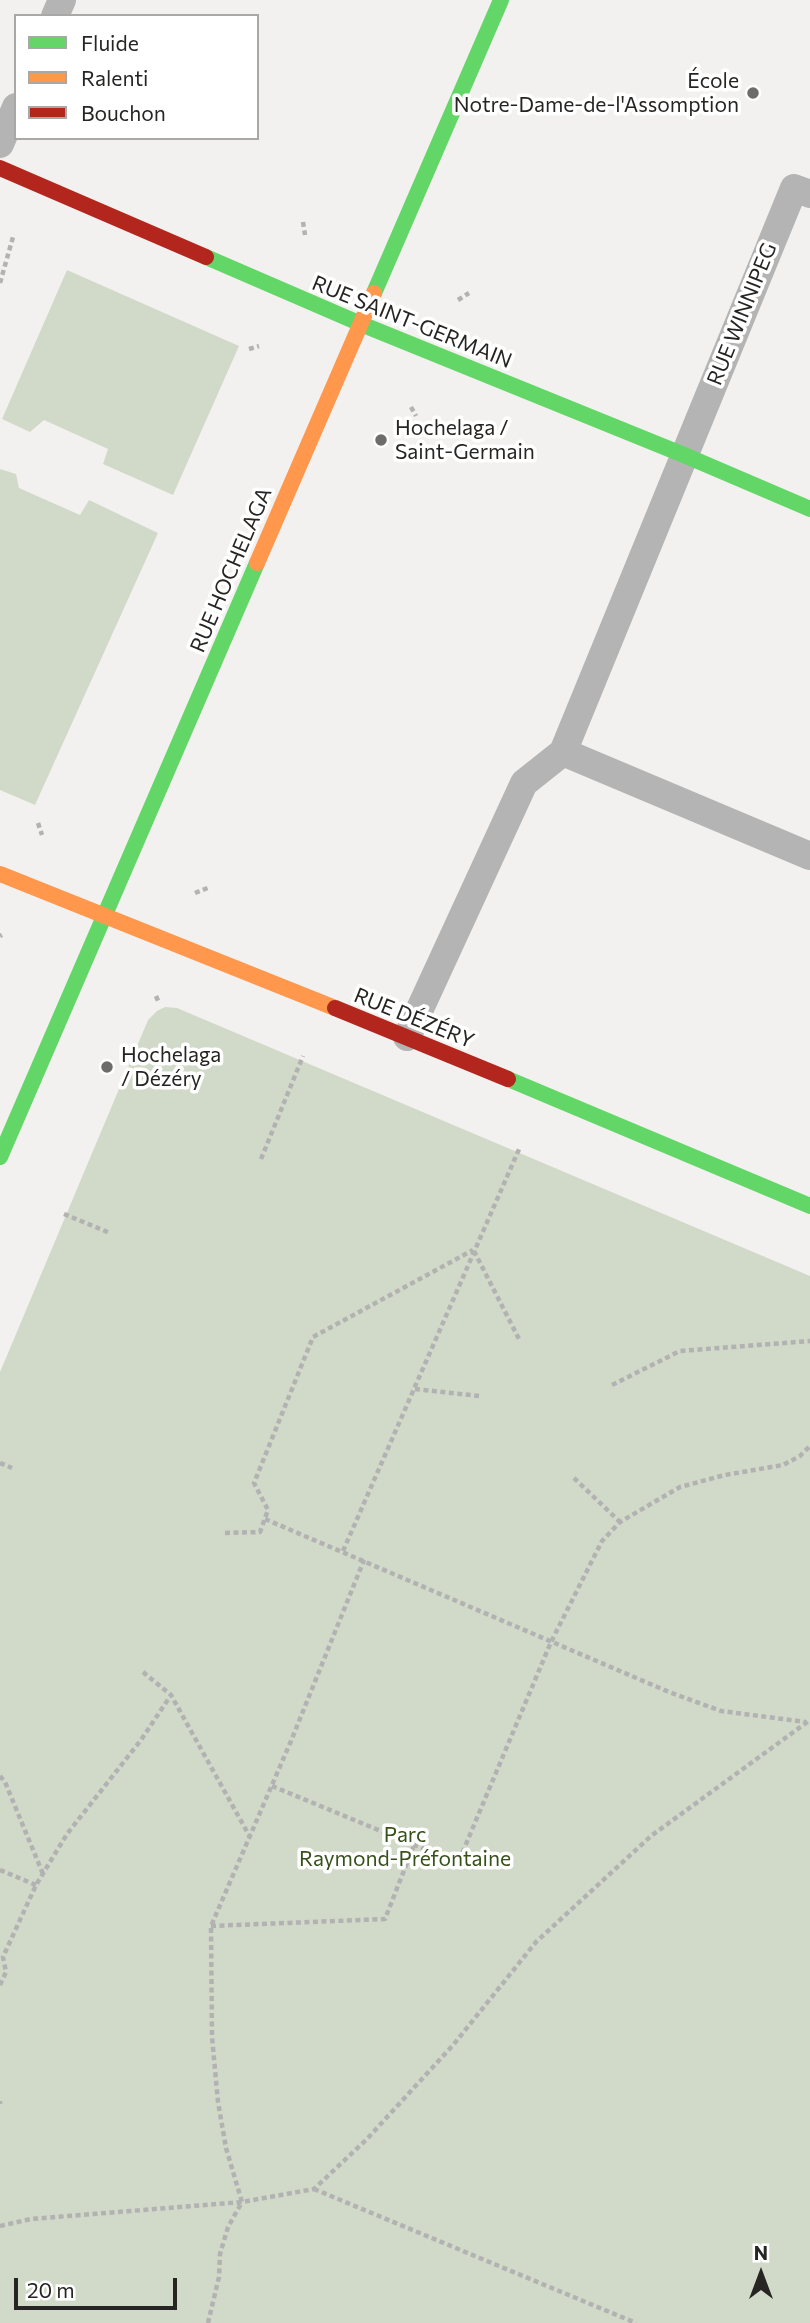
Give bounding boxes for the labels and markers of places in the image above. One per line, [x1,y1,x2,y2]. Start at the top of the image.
place label: École Notre-Dame-de-l'Assomption [454,68,739,118]
marker: École Notre-Dame-de-l'Assomption [745,85,761,101]
place label: Hochelaga / Saint-Germain [395,415,535,465]
marker: Hochelaga / Saint-Germain [373,432,389,448]
place label: Hochelaga / Dézéry [121,1042,221,1092]
marker: Hochelaga / Dézéry [99,1059,115,1075]

